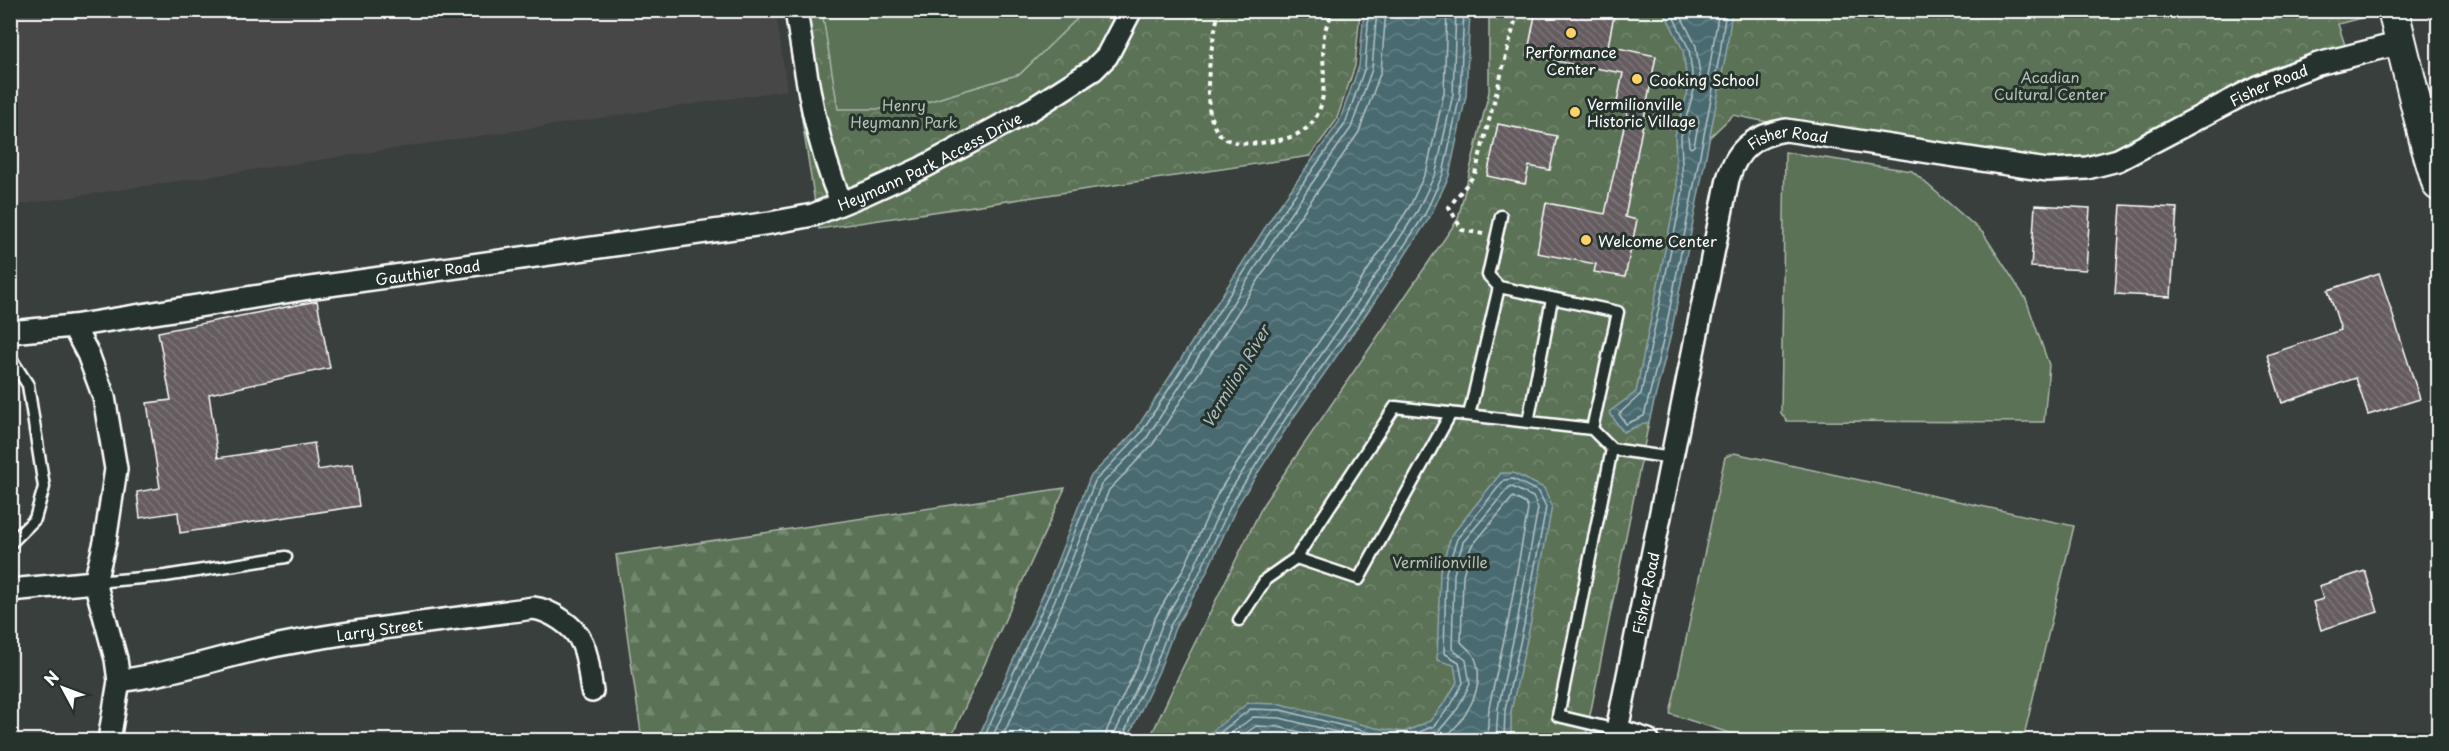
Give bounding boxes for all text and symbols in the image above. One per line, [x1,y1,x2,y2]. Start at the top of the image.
marker: Performance Center [1564,26,1578,40]
place label: Performance Center [1525,40,1617,80]
street label: Fisher Road [2225,57,2311,111]
park label: Acadian Cultural Center [1994,65,2106,105]
place label: Cooking School [1649,68,1759,91]
marker: Cooking School [1630,72,1644,86]
place label: Vermilionville Historic Village [1587,92,1696,132]
park label: Henry Heymann Park [850,93,958,133]
street label: Heymann Park Access Drive [834,105,1025,216]
marker: Vermilionville Historic Village [1568,105,1582,119]
street label: Fisher Road [1741,118,1830,154]
place label: Welcome Center [1598,229,1717,252]
marker: Welcome Center [1579,233,1593,247]
street label: Gauthier Road [374,253,481,290]
water label: Vermilion River [1195,318,1276,432]
park label: Vermilionville [1392,550,1488,573]
street label: Fisher Road [1625,550,1664,636]
street label: Larry Street [334,611,424,646]
north arrow [33,658,93,718]
text: N [38,665,64,690]

